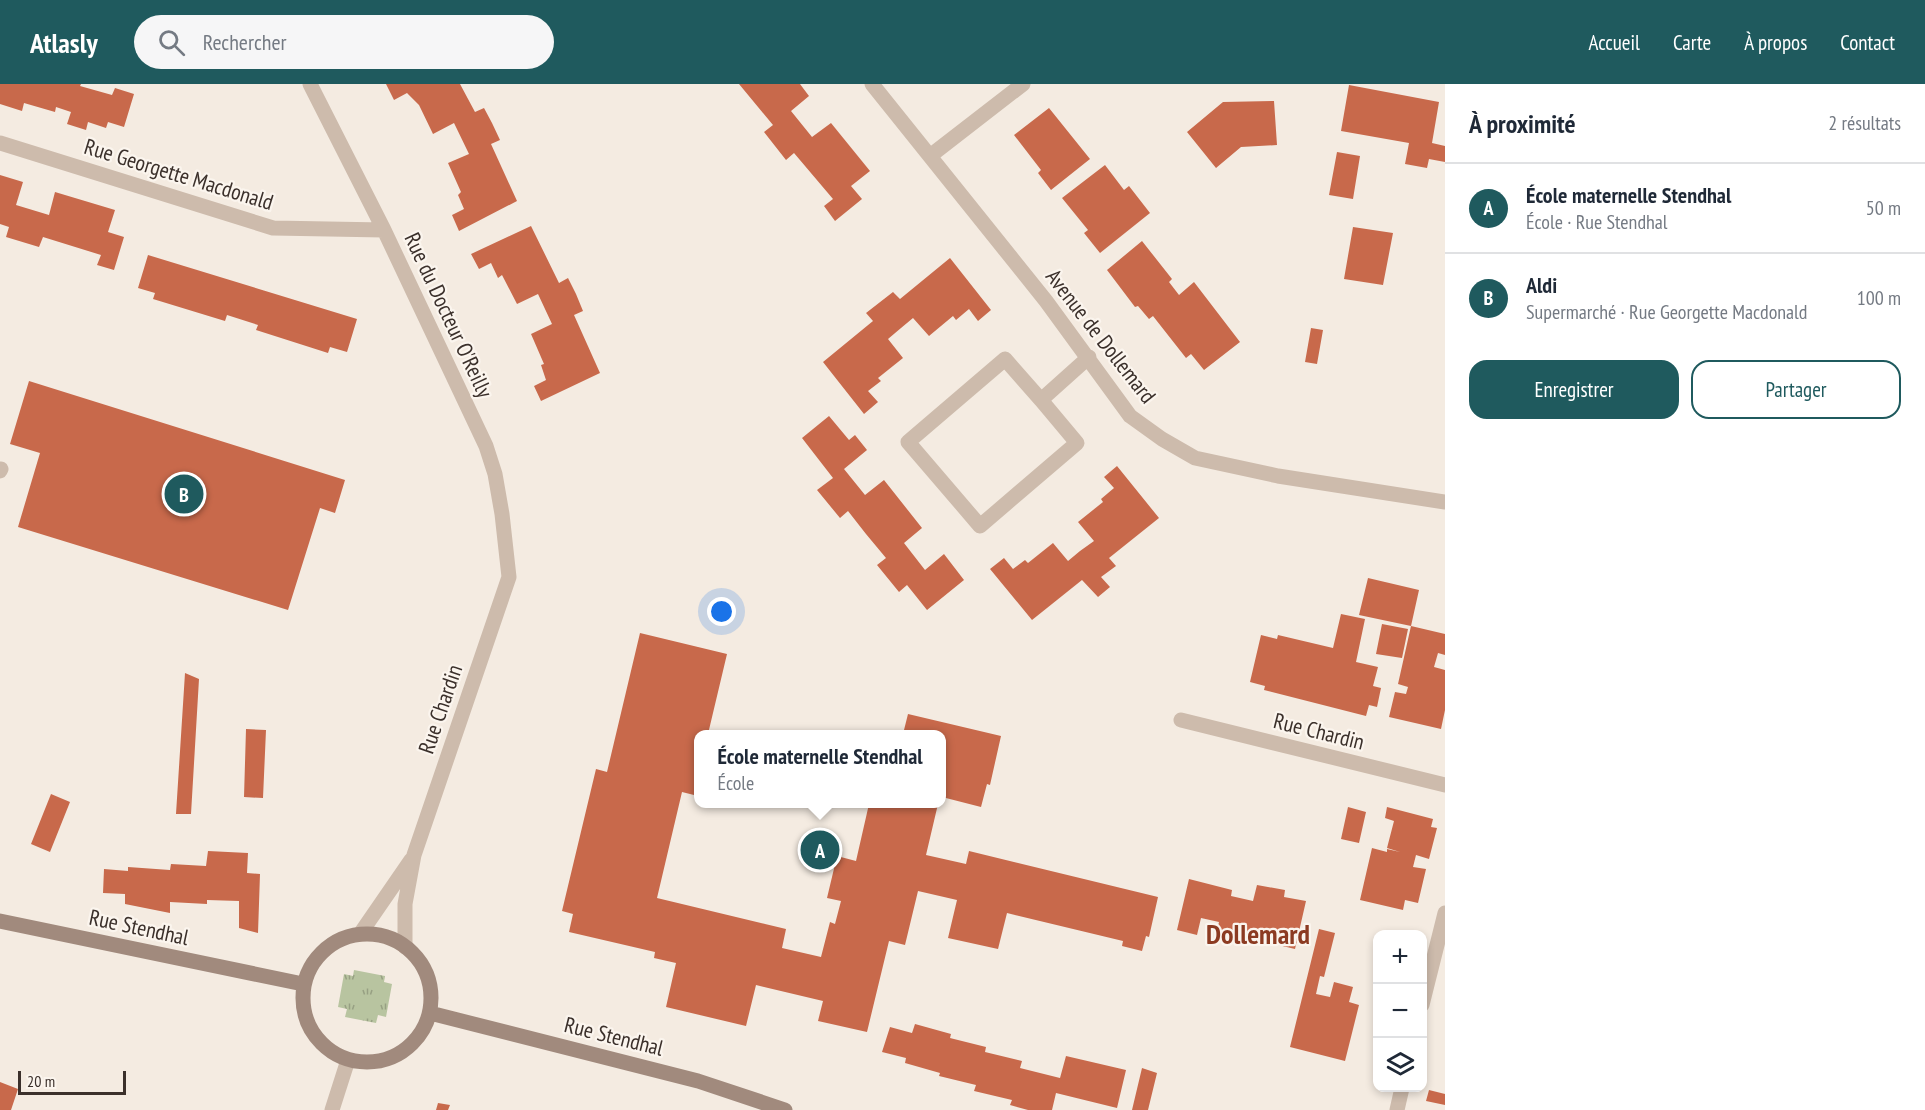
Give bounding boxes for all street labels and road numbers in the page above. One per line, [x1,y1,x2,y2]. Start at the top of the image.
street label: Rue Georgette Macdonald [81,132,277,216]
street label: Rue du Docteur O'Reilly [398,228,500,403]
street label: Avenue de Dollemard [1040,263,1162,409]
street label: Rue Chardin [412,661,468,757]
street label: Rue Chardin [1271,706,1367,756]
street label: Rue Stendhal [87,903,192,951]
street label: Rue Stendhal [562,1010,667,1062]

